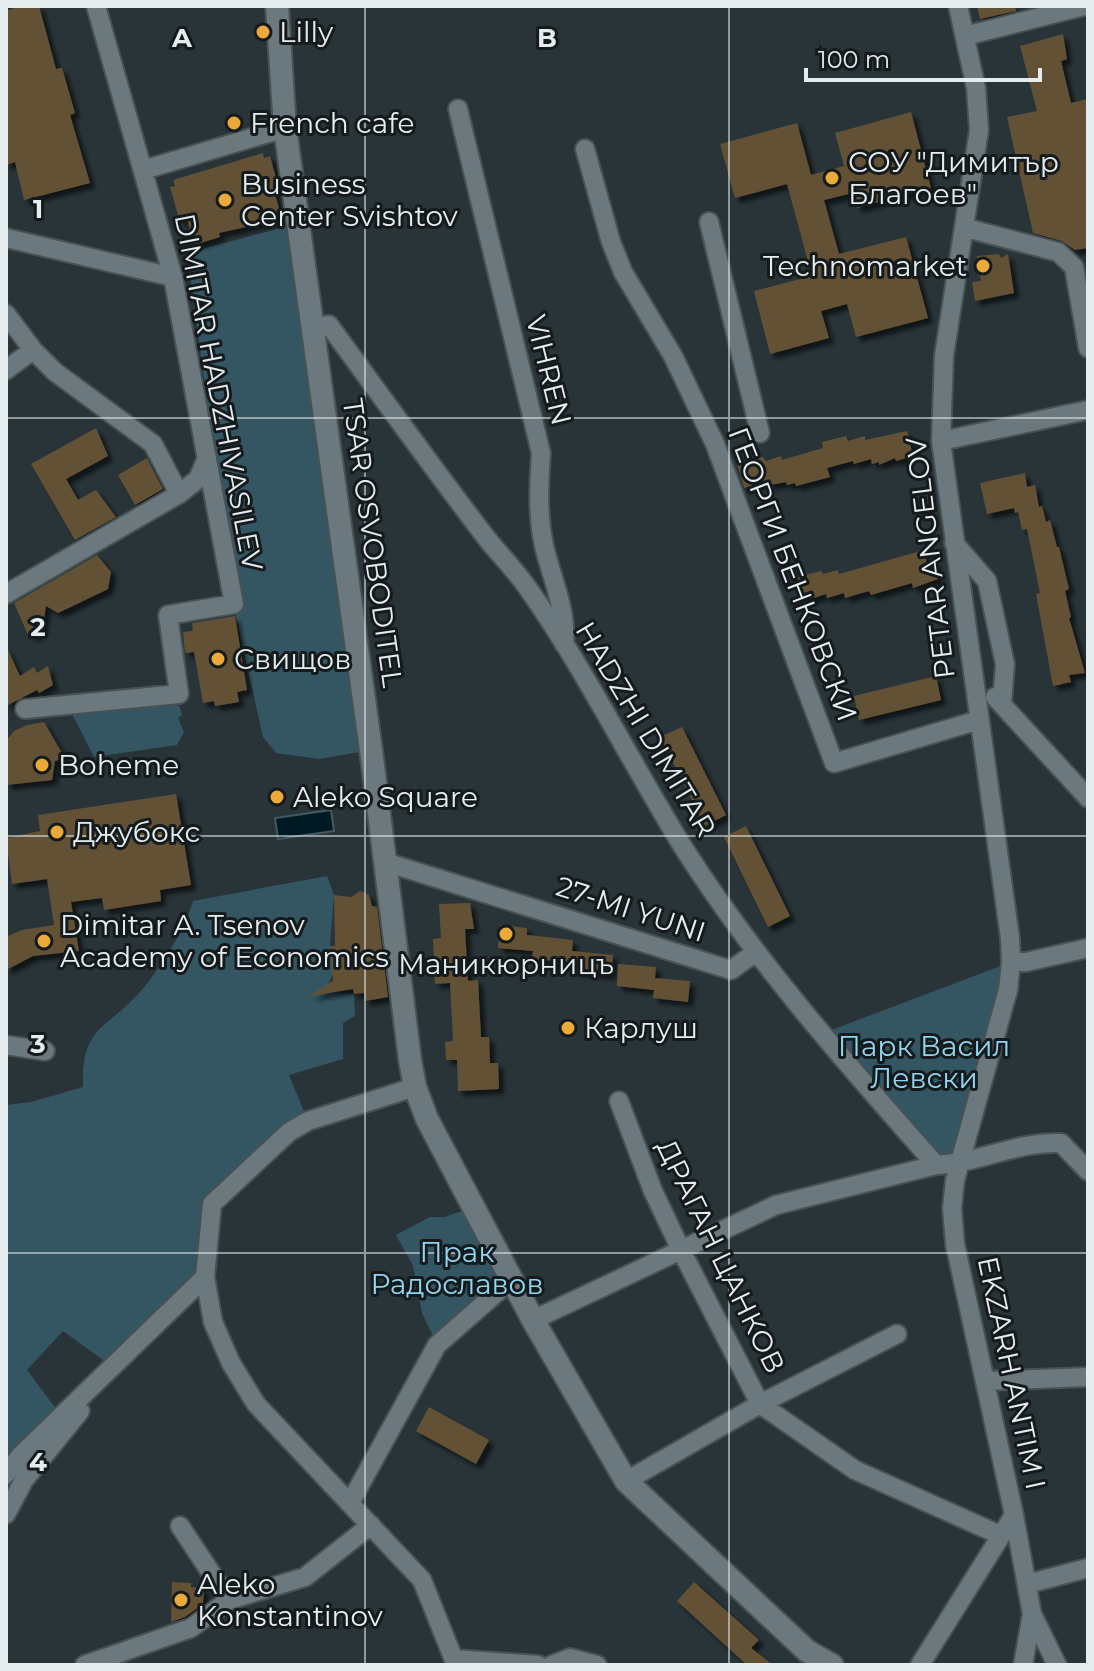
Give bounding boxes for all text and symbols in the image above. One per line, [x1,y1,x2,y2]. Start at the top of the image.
place label: Lilly [279,15,334,49]
text: A [171,22,193,54]
text: B [537,22,557,54]
marker: Lilly [254,23,272,41]
scale bar [806,32,1040,82]
text: 100 m [818,45,890,74]
place label: French cafe [250,106,414,140]
marker: French cafe [225,114,243,132]
place label: СОУ "Димитър Благоев" [848,145,1059,211]
place label: Business Center Svishtov [241,167,459,233]
marker: СОУ "Димитър Благоев" [823,169,841,187]
marker: Business Center Svishtov [216,191,234,209]
text: 1 [33,193,43,225]
street label: DIMITAR HADZHIVASILEV [168,211,270,574]
place label: Technomarket [763,249,967,283]
marker: Technomarket [974,257,992,275]
street label: VIHREN [519,312,579,428]
street label: TSAR OSVOBODITEL [336,396,410,690]
street label: ГЕОРГИ БЕНКОВСКИ [721,422,865,726]
street label: PETAR ANGELOV [898,435,962,681]
text: 2 [30,611,46,643]
street label: HADZHI DIMITAR [568,615,724,843]
place label: Свищов [234,642,351,676]
marker: Свищов [209,650,227,668]
place label: Boheme [58,748,179,782]
marker: Boheme [33,756,51,774]
place label: Aleko Square [293,780,478,814]
marker: Aleko Square [268,788,286,806]
place label: Джубокс [73,815,200,849]
marker: Джубокс [48,823,66,841]
street label: 27-MI YUNI [552,869,710,949]
place label: Dimitar A. Tsenov Academy of Economics [60,908,389,974]
marker: Маникюрницъ [497,925,515,943]
marker: Dimitar A. Tsenov Academy of Economics [35,932,53,950]
place label: Маникюрницъ [398,947,614,981]
place label: Карлуш [584,1011,698,1045]
marker: Карлуш [559,1019,577,1037]
text: 3 [29,1028,46,1060]
park label: Парк Васил Левски [838,1029,1010,1095]
street label: ДРАГАН ЦАНКОВ [650,1134,792,1378]
park label: Прак Радославов [371,1235,543,1301]
street label: EKZARH ANTIM I [971,1253,1053,1493]
text: 4 [29,1446,47,1478]
place label: Aleko Konstantinov [197,1567,384,1633]
marker: Aleko Konstantinov [172,1591,190,1609]

